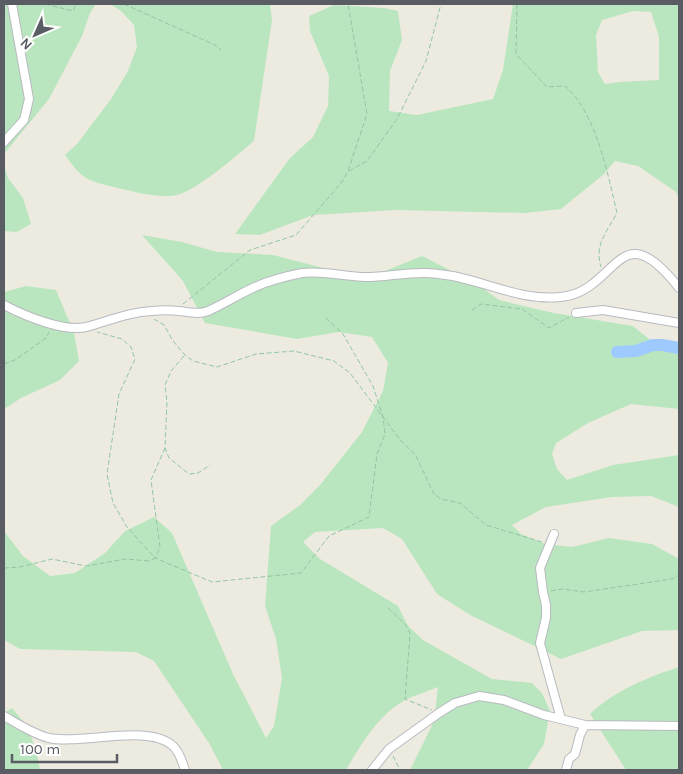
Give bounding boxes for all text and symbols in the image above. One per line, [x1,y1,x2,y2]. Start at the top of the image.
north arrow [10,10,60,60]
text: N [17,34,36,53]
scale bar [12,732,118,764]
text: 100 m [20,740,60,758]

